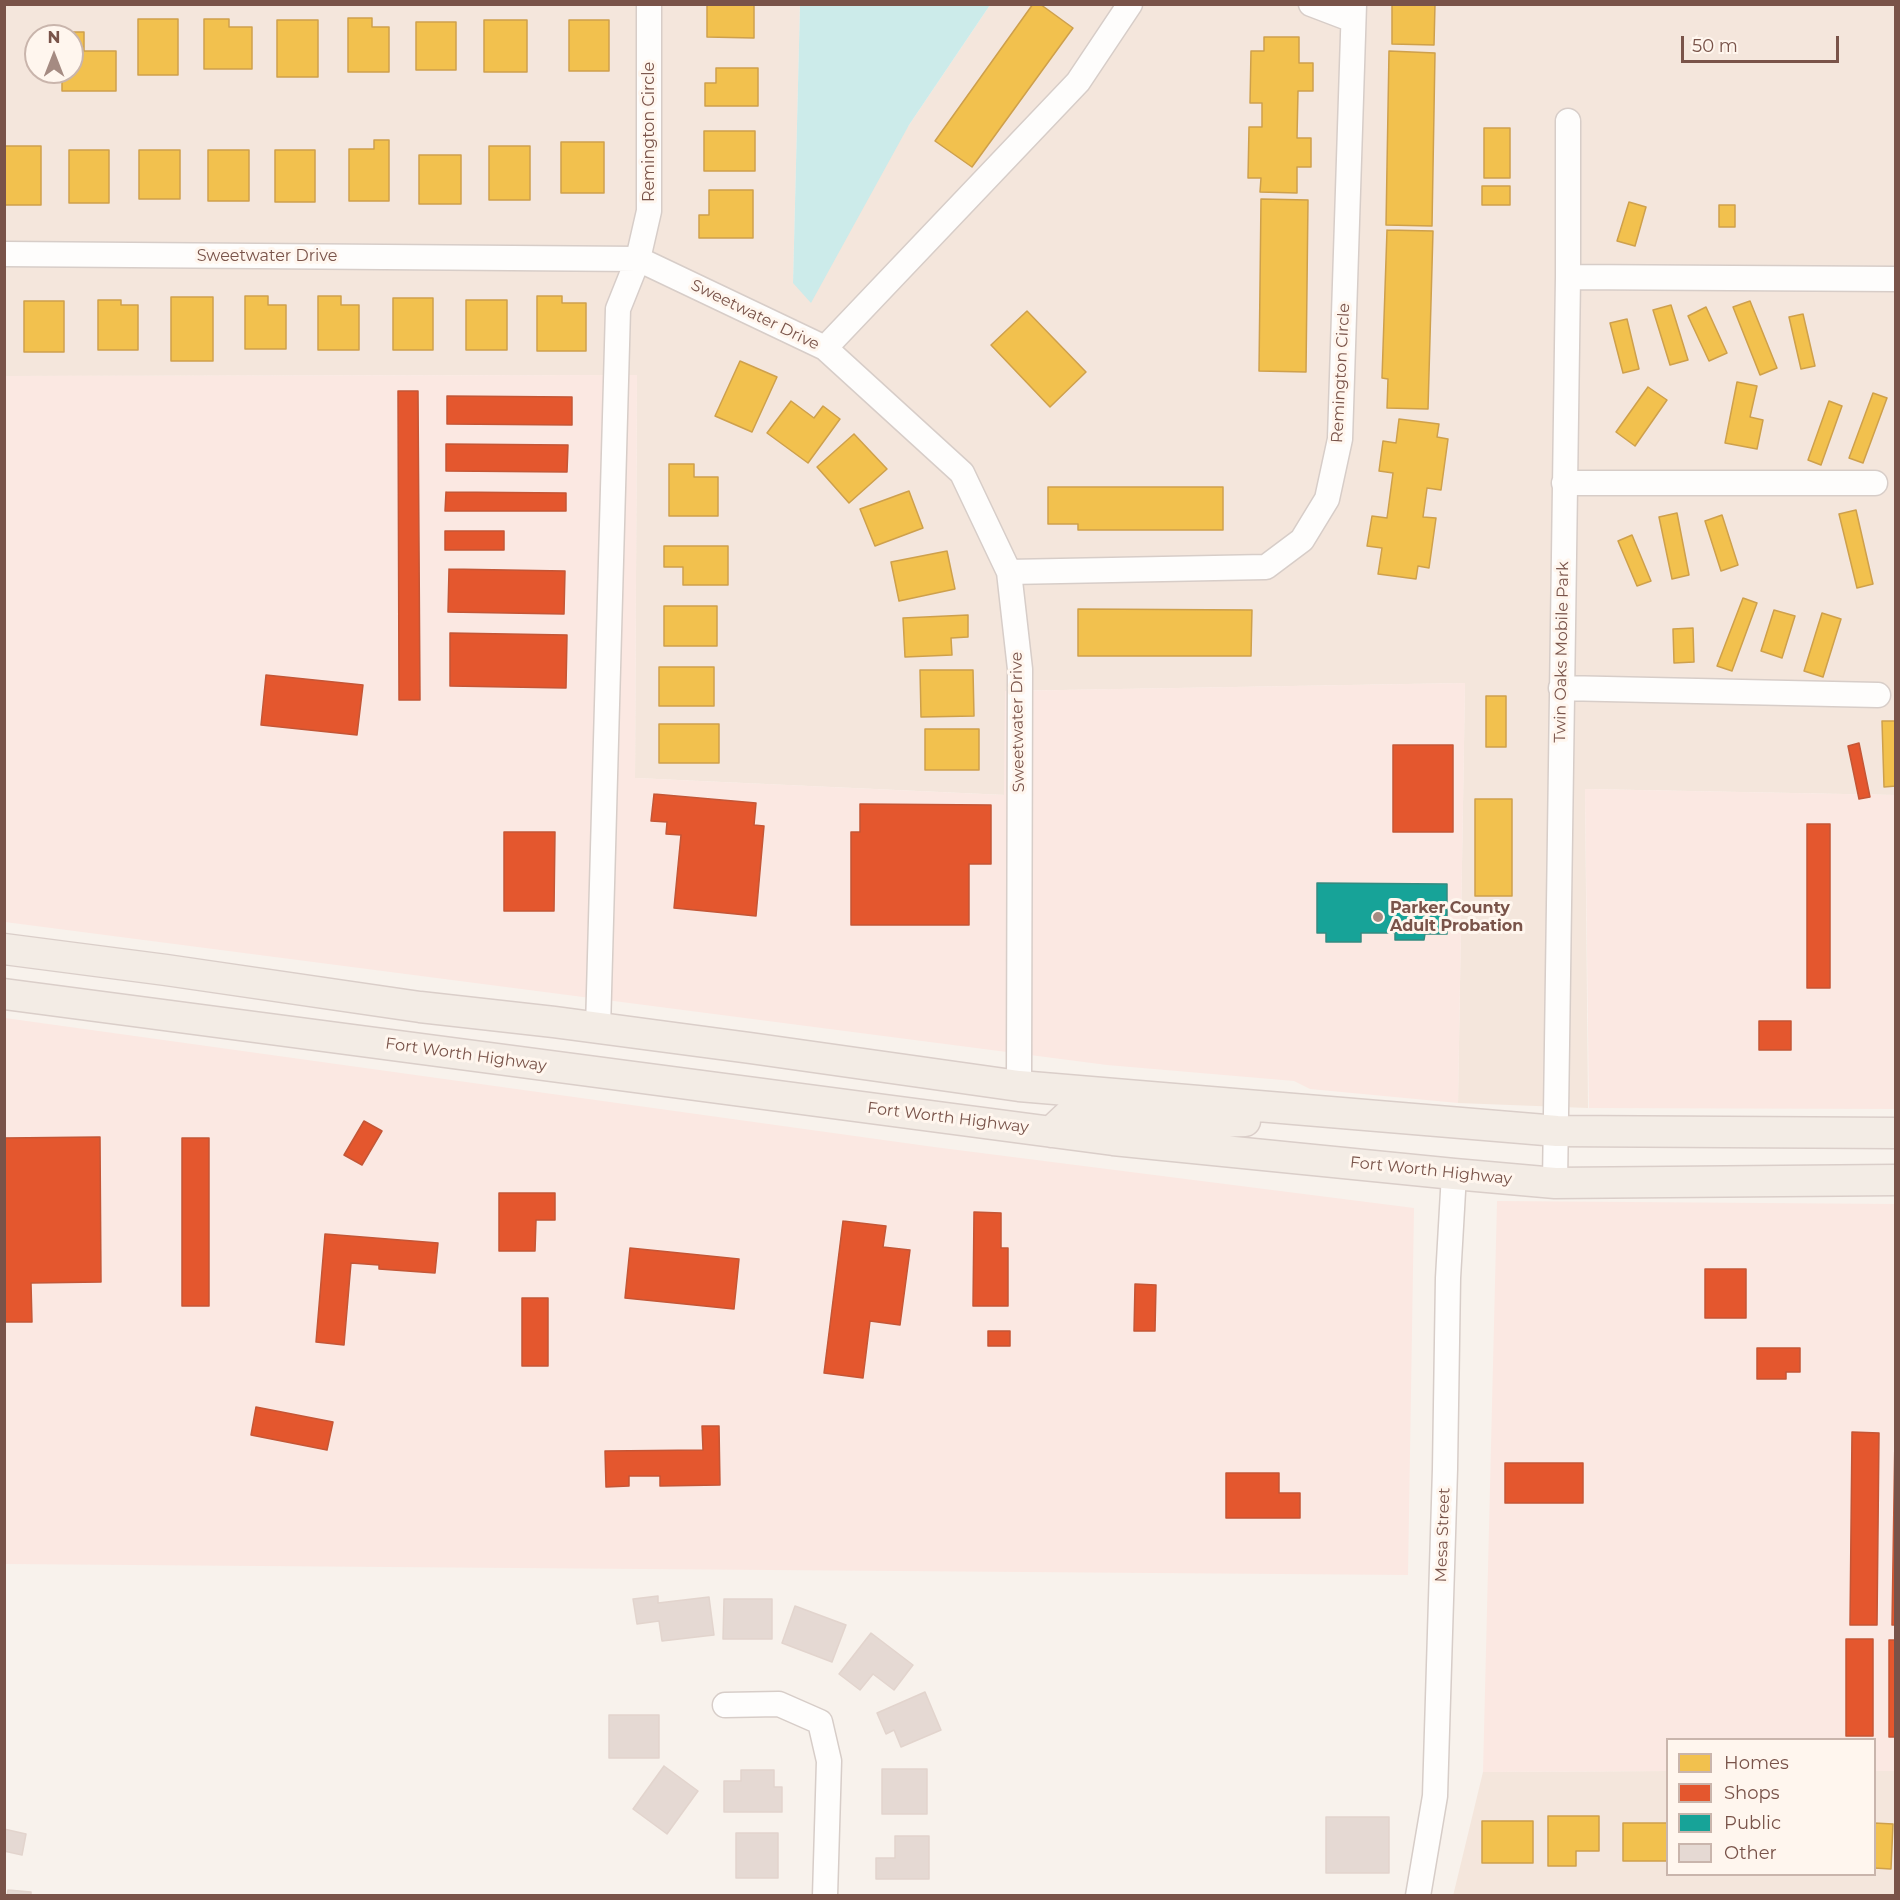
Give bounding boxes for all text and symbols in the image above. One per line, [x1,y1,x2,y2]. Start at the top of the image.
north arrow [24,24,84,84]
scale bar [1684,24,1842,62]
text: N [48,28,60,47]
text: 50 m [1692,35,1738,57]
street label: Remington Circle [639,62,659,202]
street label: Sweetwater Drive [197,246,337,266]
street label: Sweetwater Drive [688,276,822,354]
street label: Remington Circle [1328,302,1354,444]
street label: Twin Oaks Mobile Park [1551,561,1573,743]
street label: Sweetwater Drive [1007,651,1029,793]
place label: Parker County Adult Probation [1390,898,1523,936]
marker: Parker County Adult Probation [1371,910,1385,924]
street label: Fort Worth Highway [384,1034,548,1076]
street label: Fort Worth Highway [866,1099,1030,1137]
street label: Fort Worth Highway [1349,1153,1513,1189]
street label: Mesa Street [1432,1487,1454,1583]
legend [1666,1738,1876,1876]
text: Homes [1724,1752,1789,1774]
text: Shops [1724,1782,1780,1804]
text: Public [1724,1812,1781,1834]
text: Other [1724,1842,1777,1864]

